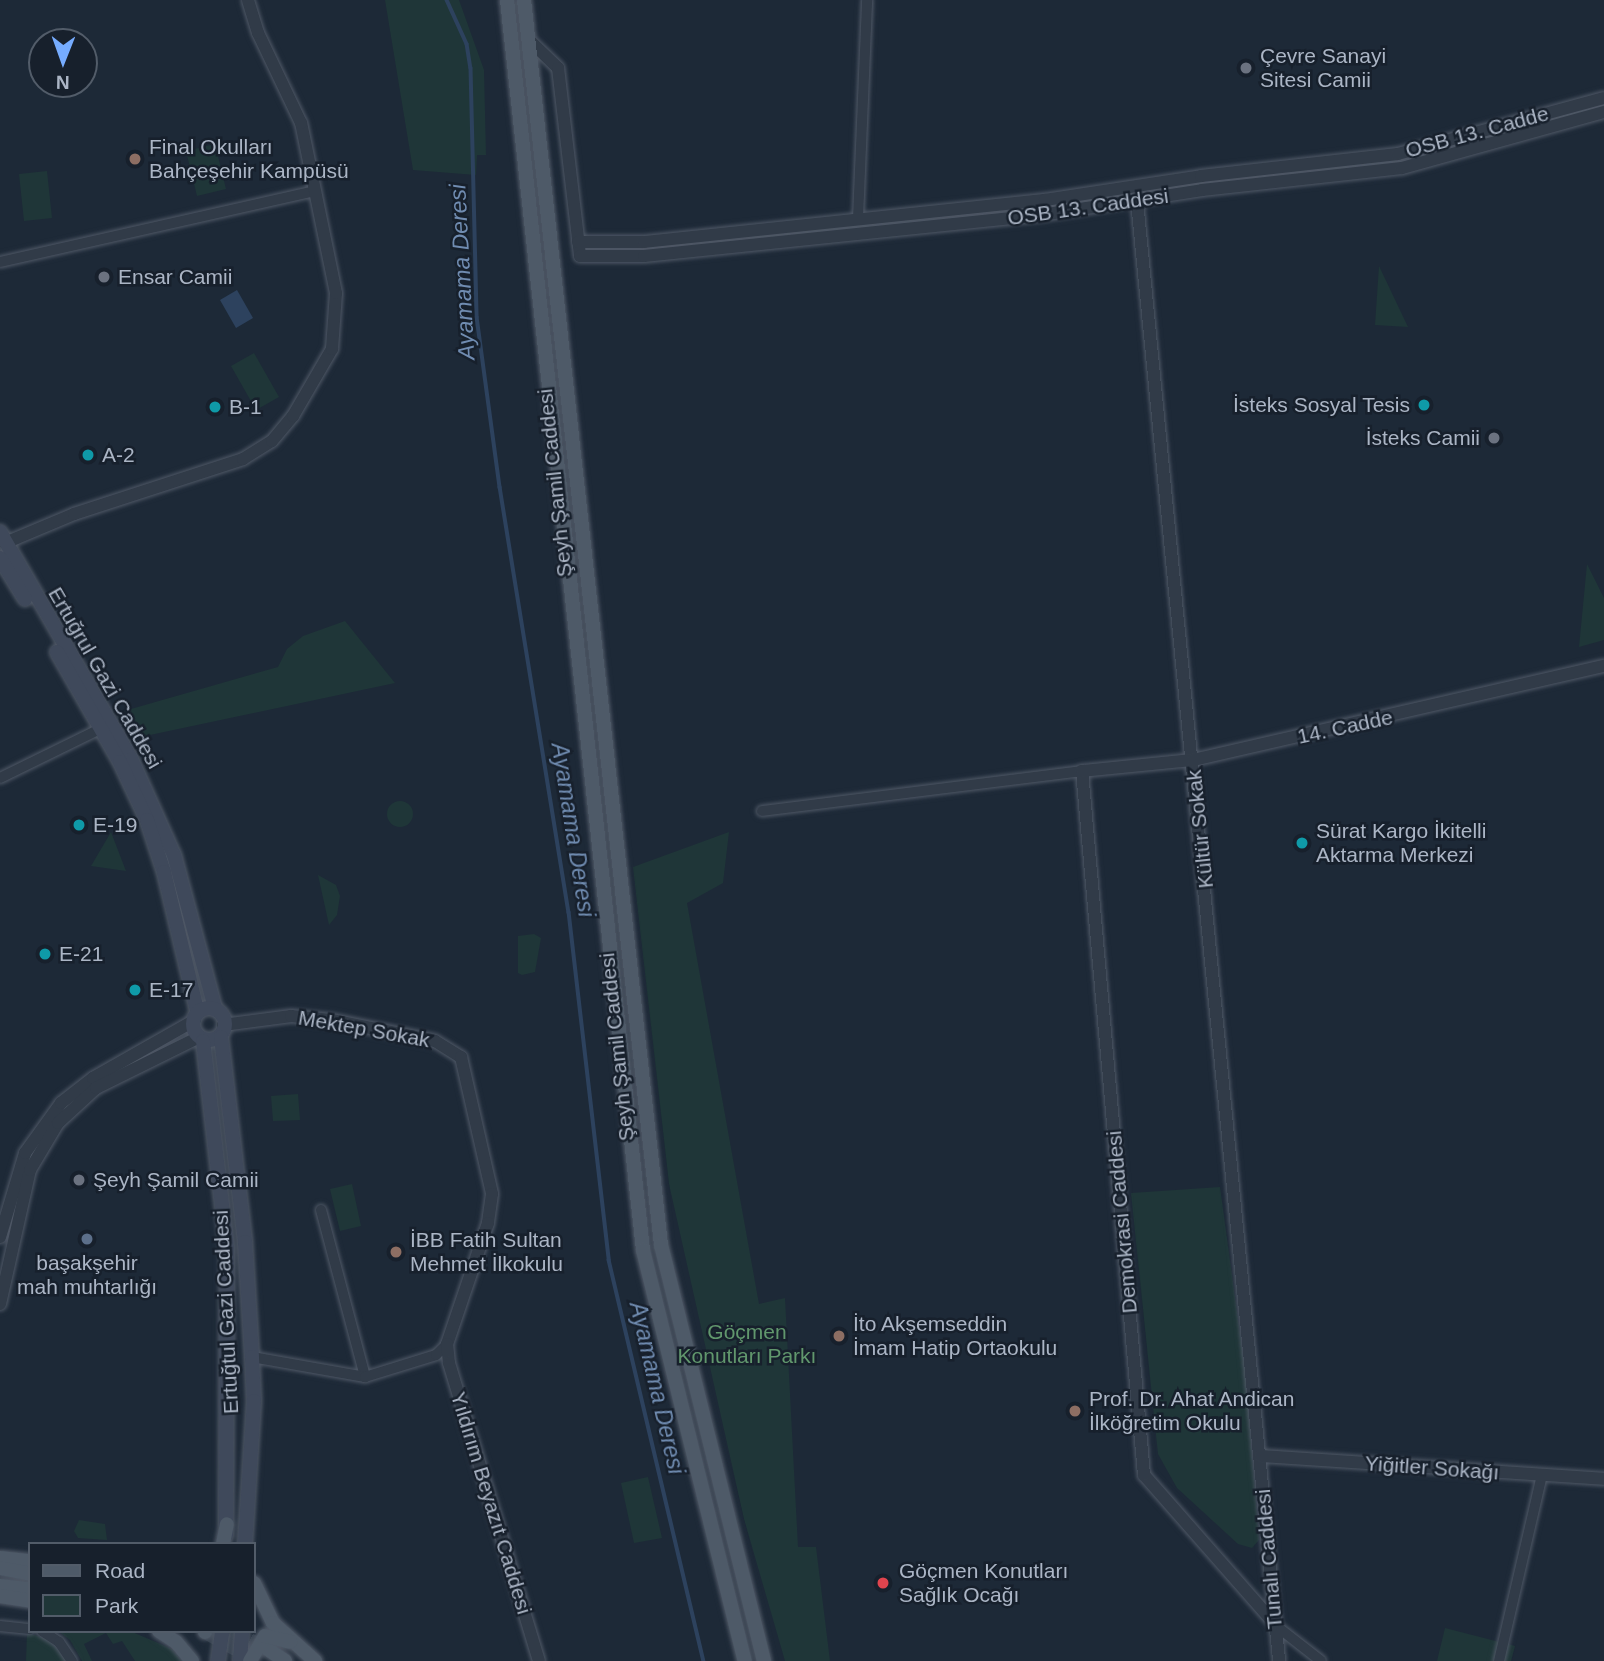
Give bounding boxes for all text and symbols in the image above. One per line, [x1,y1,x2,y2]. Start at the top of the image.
north arrow [28,28,98,98]
place label: Çevre Sanayi Sitesi Camii [1260,43,1386,93]
marker: Çevre Sanayi Sitesi Camii [1238,60,1254,76]
text: N [56,72,70,93]
street label: OSB 13. Cadde [1403,101,1551,163]
place label: Final Okulları Bahçeşehir Kampüsü [149,134,349,184]
marker: Final Okulları Bahçeşehir Kampüsü [127,151,143,167]
water label: Ayamama Deresi [444,183,480,361]
street label: OSB 13. Caddesi [1006,183,1170,231]
place label: Ensar Camii [118,264,232,290]
marker: Ensar Camii [96,269,112,285]
street label: Şeyh Şamil Caddesi [533,388,577,578]
place label: İsteks Sosyal Tesis [1233,392,1410,418]
place label: B-1 [229,394,262,420]
marker: İsteks Sosyal Tesis [1416,397,1432,413]
marker: B-1 [207,399,223,415]
place label: İsteks Camii [1366,425,1480,451]
marker: İsteks Camii [1486,430,1502,446]
place label: A-2 [102,442,135,468]
marker: A-2 [80,447,96,463]
street label: Ertuğrul Gazi Caddesi [43,583,167,773]
street label: 14. Cadde [1295,705,1395,749]
water label: Ayamama Deresi [546,741,600,919]
street label: Kültür Sokak [1181,768,1219,890]
place label: E-19 [93,812,137,838]
marker: E-19 [71,817,87,833]
place label: Sürat Kargo İkitelli Aktarma Merkezi [1316,818,1486,868]
marker: Sürat Kargo İkitelli Aktarma Merkezi [1294,835,1310,851]
place label: E-21 [59,941,103,967]
marker: E-21 [37,946,53,962]
street label: Şeyh Şamil Caddesi [595,952,639,1142]
place label: E-17 [149,977,193,1003]
marker: E-17 [127,982,143,998]
street label: Mektep Sokak [296,1005,432,1053]
street label: Demokrasi Caddesi [1101,1130,1143,1314]
place label: Şeyh Şamil Camii [93,1167,259,1193]
marker: Şeyh Şamil Camii [71,1172,87,1188]
street label: Ertuğtul Gazi Caddesi [208,1209,244,1415]
place label: İBB Fatih Sultan Mehmet İlkokulu [410,1227,563,1277]
marker: başakşehir mah muhtarlığı [79,1231,95,1247]
marker: İBB Fatih Sultan Mehmet İlkokulu [388,1244,404,1260]
place label: başakşehir mah muhtarlığı [17,1250,157,1300]
water label: Ayamama Deresi [624,1299,690,1477]
place label: İto Akşemseddin İmam Hatip Ortaokulu [853,1311,1057,1361]
park label: Göçmen Konutları Parkı [678,1319,816,1369]
marker: İto Akşemseddin İmam Hatip Ortaokulu [831,1328,847,1344]
place label: Prof. Dr. Ahat Andican İlköğretim Okulu [1089,1386,1297,1436]
street label: Yıldırım Beyazıt Caddesi [445,1389,537,1617]
marker: Prof. Dr. Ahat Andican İlköğretim Okulu [1067,1403,1083,1419]
street label: Yiğitler Sokağı [1364,1451,1500,1485]
street label: Tunalı Caddesi [1250,1488,1288,1630]
legend [28,1542,256,1633]
place label: Göçmen Konutları Sağlık Ocağı [899,1558,1068,1608]
text: Road [95,1559,145,1582]
marker: Göçmen Konutları Sağlık Ocağı [873,1573,893,1593]
text: Park [95,1594,138,1617]

